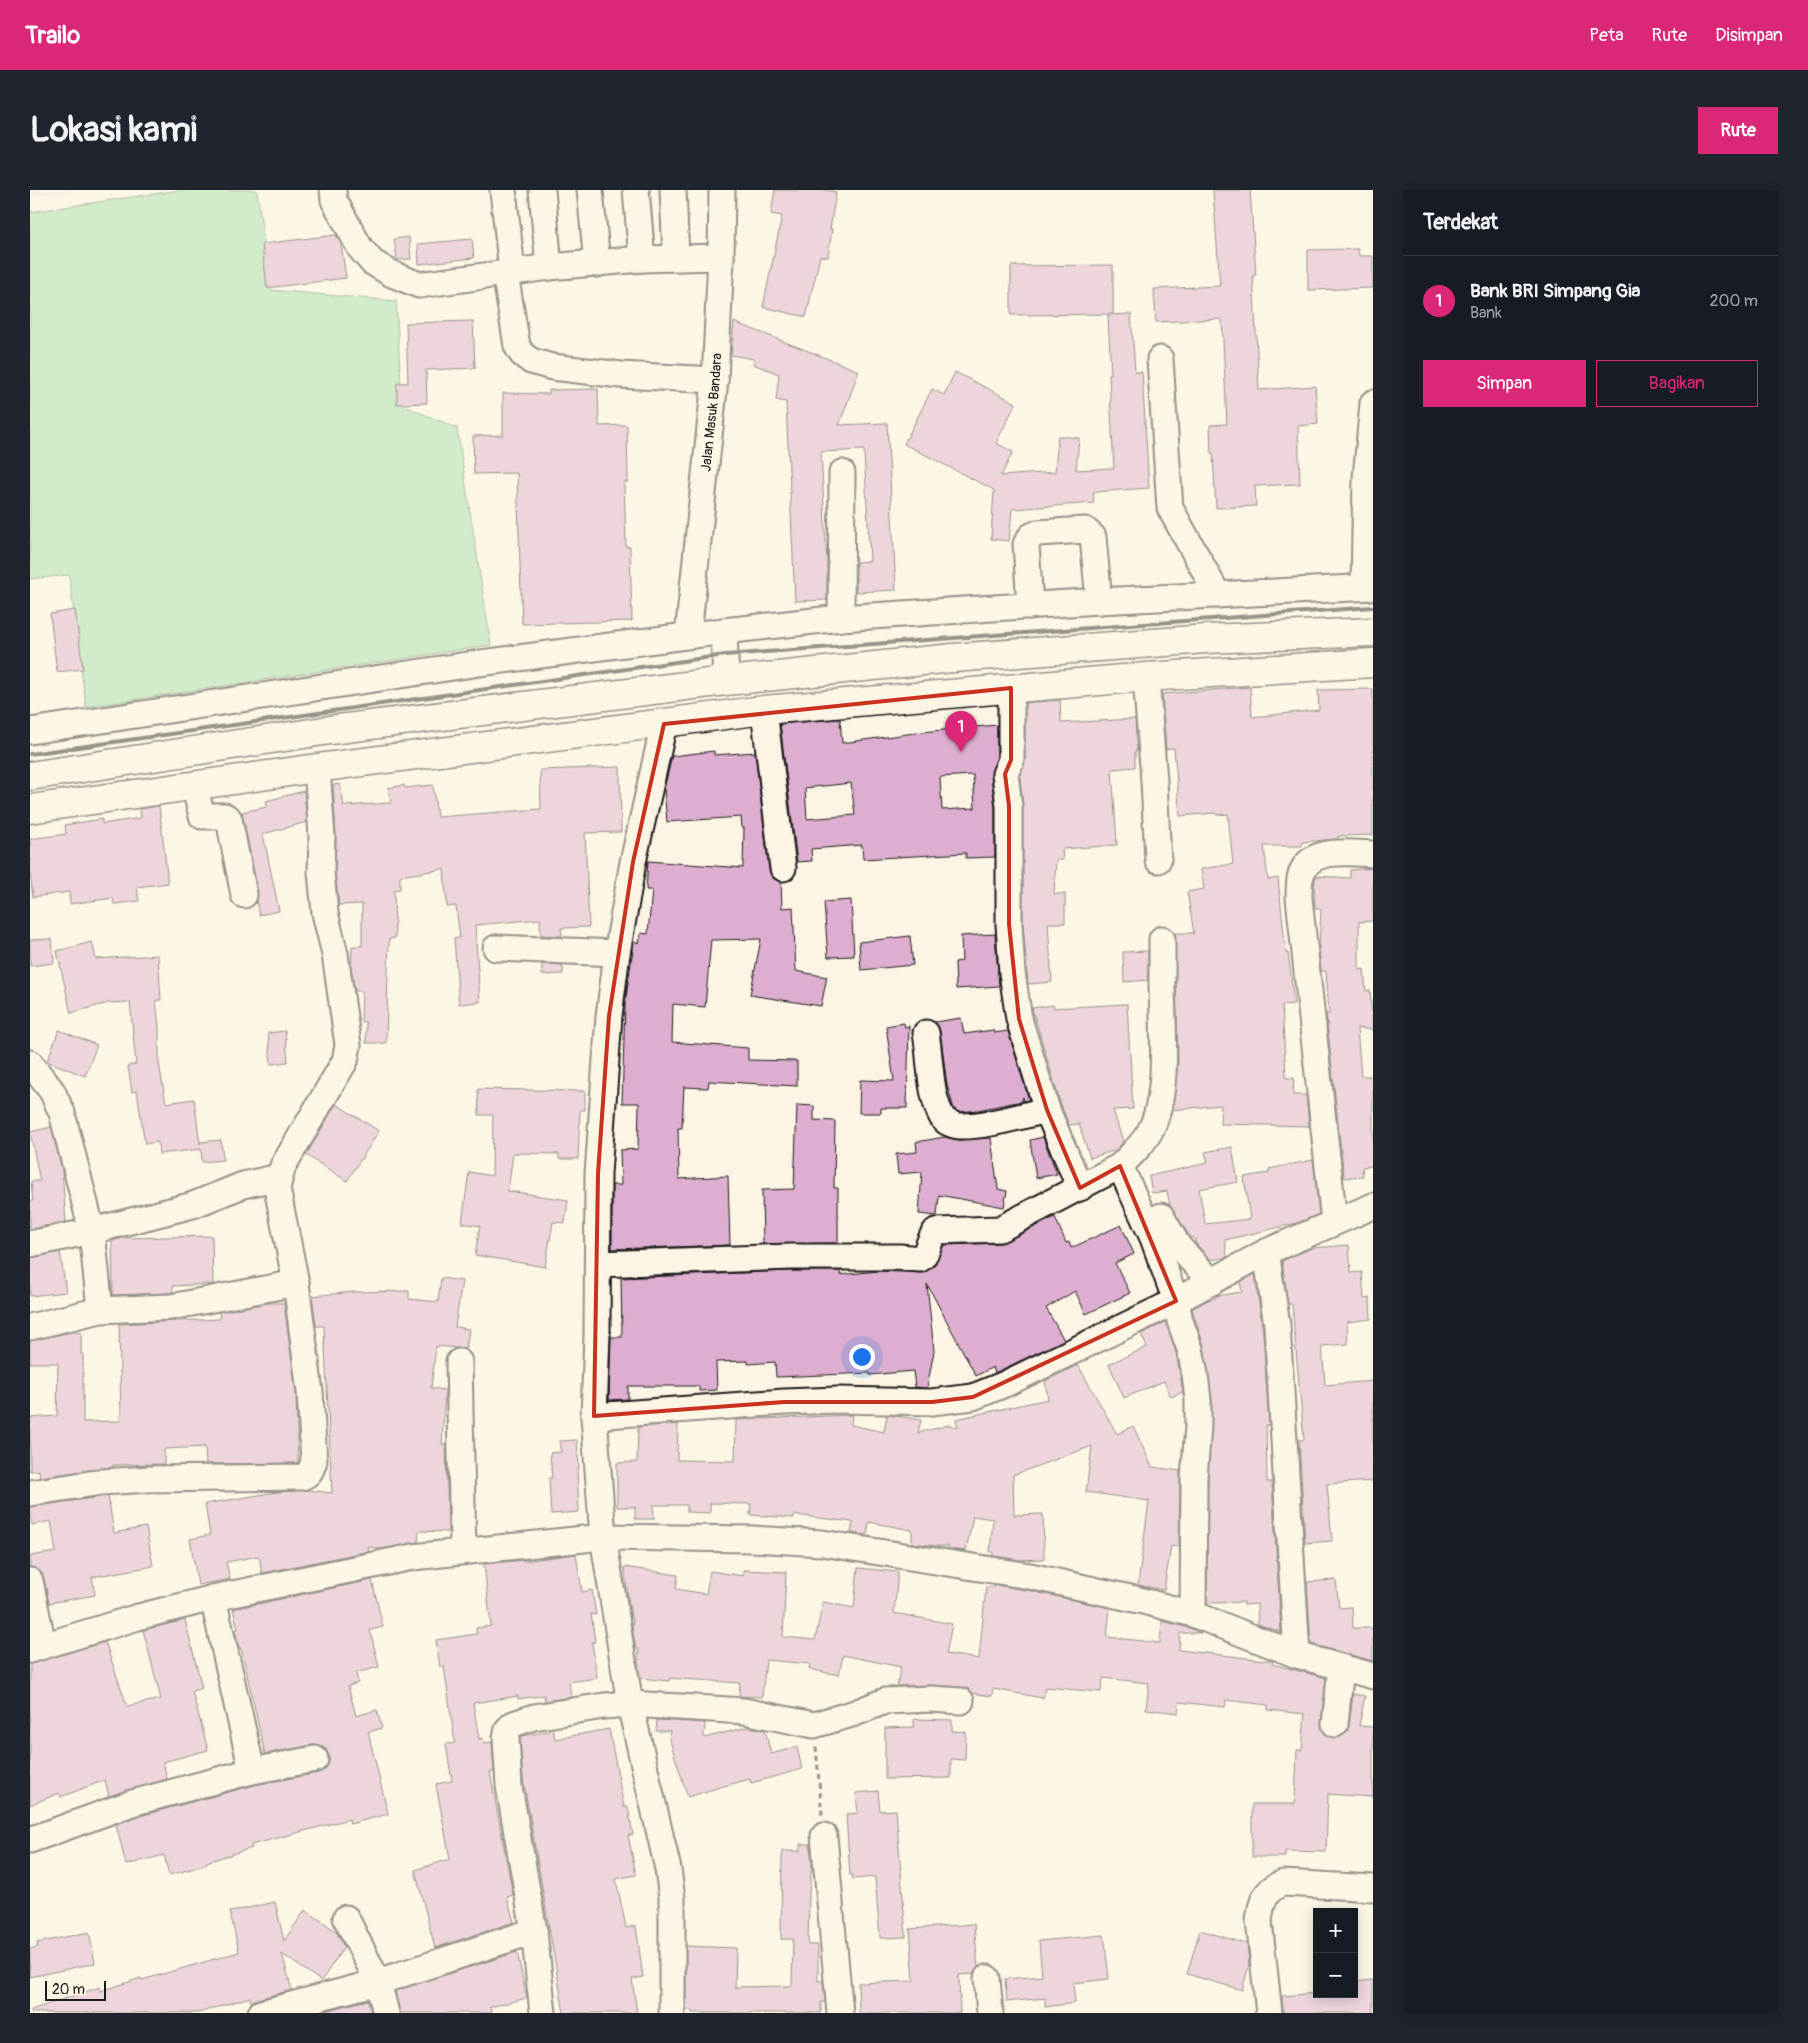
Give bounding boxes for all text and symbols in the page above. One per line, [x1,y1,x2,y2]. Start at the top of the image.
text: Trailo [25,21,80,50]
text: Peta [1589,24,1624,47]
text: Rute [1652,24,1687,47]
text: Disimpan [1715,24,1783,47]
button: Rute [1698,107,1778,154]
text: Lokasi kami [30,108,197,152]
text: Terdekat [1423,209,1498,236]
text: Bank BRI Simpang Gia [1470,279,1640,303]
text: 1 [1436,291,1442,311]
text: 200 m [1710,291,1758,311]
text: Bank [1470,303,1502,323]
street label: Jalan Masuk Bandara [697,353,725,472]
button: Simpan [1423,360,1586,407]
button: Bagikan [1596,360,1758,407]
pin: 1 [945,711,977,752]
your location [849,1344,875,1370]
map controls [1313,1908,1358,1998]
button: + [1313,1908,1358,1953]
button: − [1313,1953,1358,1998]
scale bar [45,1978,106,2001]
text: 20 m [52,1981,85,1998]

